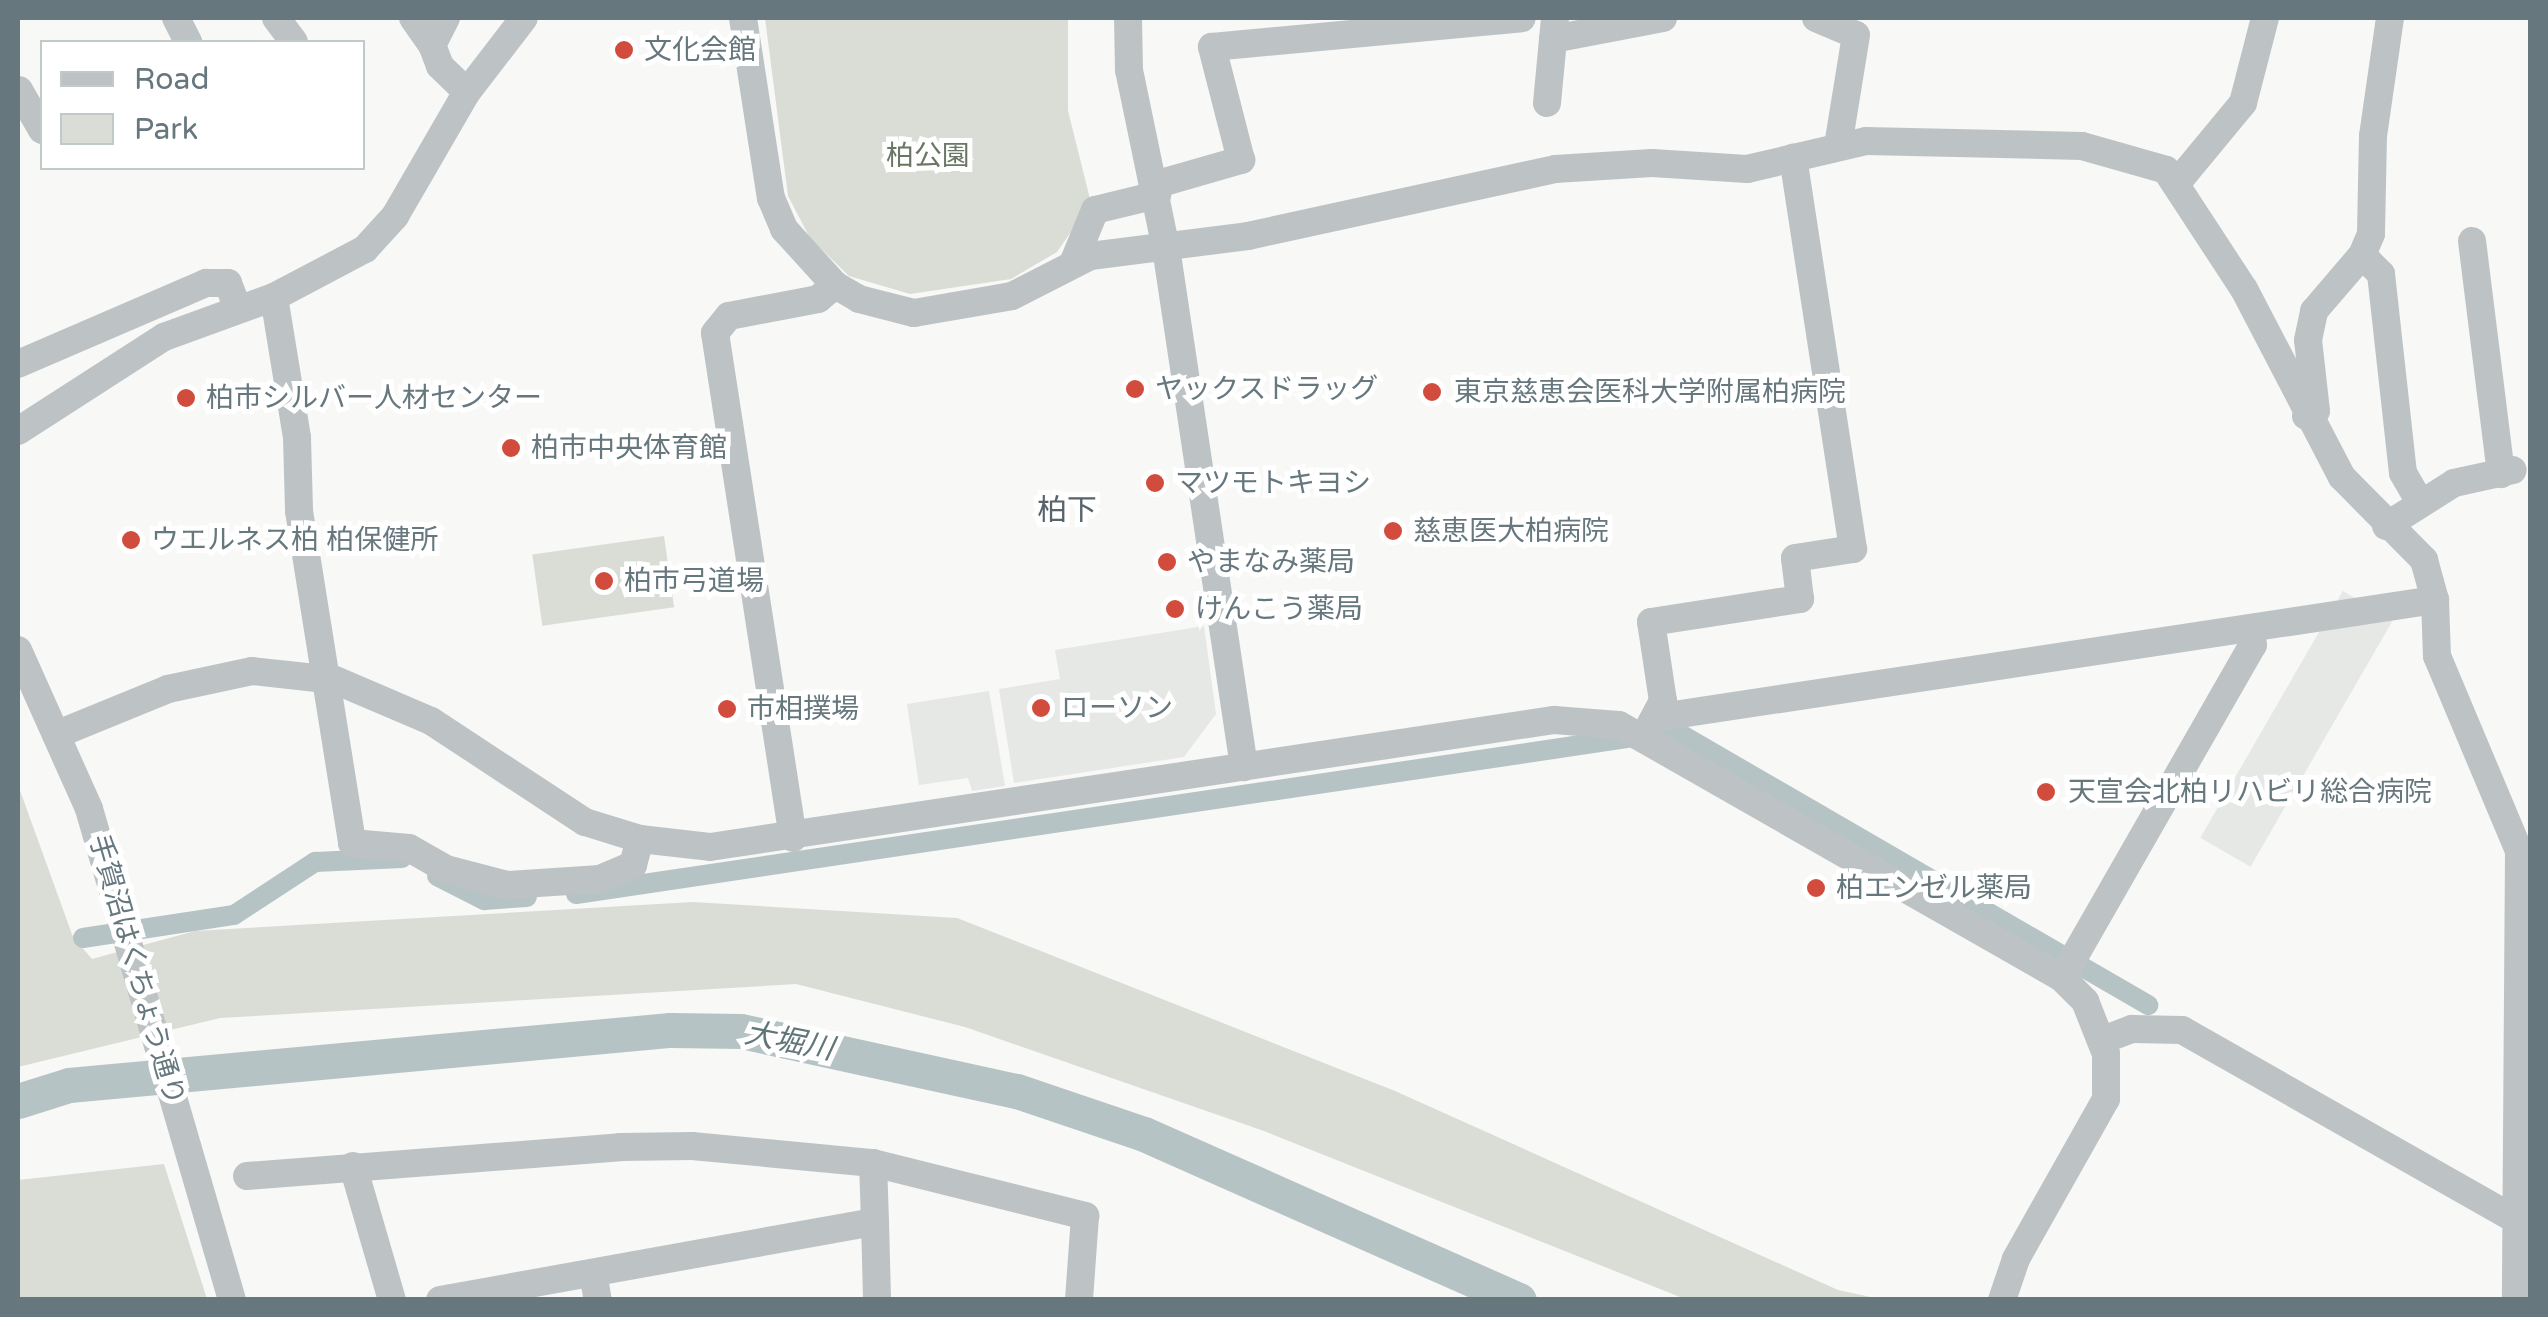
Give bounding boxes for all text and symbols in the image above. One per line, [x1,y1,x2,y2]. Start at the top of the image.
place label: 文化会館 [644,33,756,67]
marker: 文化会館 [613,39,635,61]
legend [40,40,365,170]
text: Road [134,61,209,98]
text: Park [134,111,198,148]
park label: 柏公園 [886,139,970,173]
place label: ヤックスドラッグ [1155,372,1379,406]
place label: 東京慈恵会医科大学附属柏病院 [1454,375,1846,409]
marker: ヤックスドラッグ [1124,378,1146,400]
marker: 東京慈恵会医科大学附属柏病院 [1419,379,1445,405]
place label: 柏市シルバー人材センター [206,381,542,415]
marker: 柏市シルバー人材センター [175,387,197,409]
place label: 柏市中央体育館 [531,431,727,465]
marker: 柏市中央体育館 [500,437,522,459]
place label: マツモトキヨシ [1175,466,1371,500]
marker: マツモトキヨシ [1144,472,1166,494]
district label: 柏下 [1037,493,1097,529]
place label: 慈恵医大柏病院 [1413,514,1609,548]
marker: 慈恵医大柏病院 [1382,520,1404,542]
place label: ウエルネス柏 柏保健所 [151,523,438,557]
marker: ウエルネス柏 柏保健所 [120,529,142,551]
place label: やまなみ薬局 [1187,545,1355,579]
marker: やまなみ薬局 [1156,551,1178,573]
place label: 柏市弓道場 [624,564,764,598]
marker: 柏市弓道場 [593,570,615,592]
place label: けんこう薬局 [1195,592,1363,626]
marker: けんこう薬局 [1164,598,1186,620]
place label: ローソン [1061,691,1173,725]
place label: 市相撲場 [747,692,859,726]
marker: ローソン [1030,697,1052,719]
marker: 市相撲場 [716,698,738,720]
place label: 天宣会北柏リハビリ総合病院 [2068,775,2432,809]
marker: 天宣会北柏リハビリ総合病院 [2033,779,2059,805]
street label: 手賀沼はくちょう通り [82,831,192,1109]
place label: 柏エンゼル薬局 [1836,871,2032,905]
marker: 柏エンゼル薬局 [1805,877,1827,899]
water label: 大堀川 [741,1016,837,1068]

